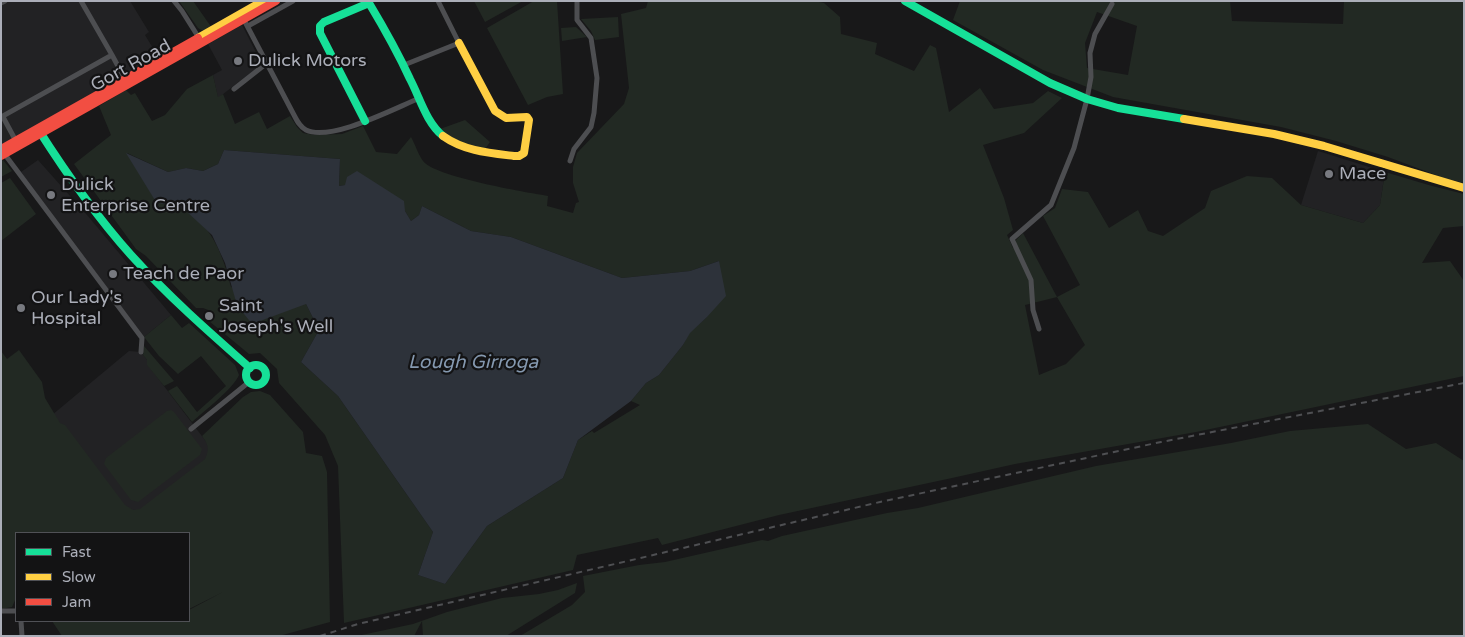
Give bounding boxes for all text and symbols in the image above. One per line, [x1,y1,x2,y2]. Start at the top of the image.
street label: Gort Road [87,35,175,97]
place label: Dulick Motors [248,50,367,72]
marker: Dulick Motors [232,55,244,67]
place label: Mace [1339,163,1386,185]
marker: Mace [1323,168,1335,180]
place label: Dulick Enterprise Centre [61,174,210,216]
marker: Dulick Enterprise Centre [45,189,57,201]
place label: Teach de Paor [123,263,244,285]
marker: Teach de Paor [107,268,119,280]
place label: Our Lady's Hospital [31,287,122,330]
place label: Saint Joseph's Well [219,295,333,338]
marker: Our Lady's Hospital [15,302,27,314]
marker: Saint Joseph's Well [203,310,215,322]
water label: Lough Girroga [408,352,538,374]
legend [15,532,190,622]
text: Fast [62,543,91,561]
text: Slow [62,568,96,586]
text: Jam [62,593,91,611]

